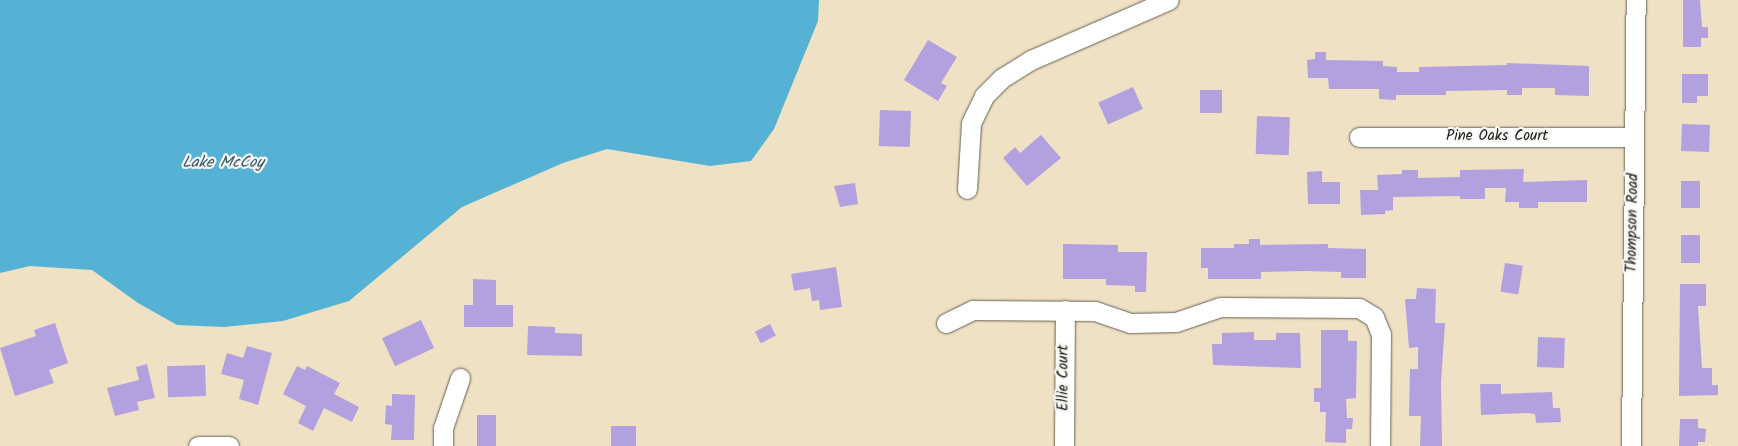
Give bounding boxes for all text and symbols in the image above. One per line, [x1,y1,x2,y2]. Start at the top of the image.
street label: Pine Oaks Court [1446,128,1548,146]
water label: Lake McCoy [182,153,264,173]
street label: Thompson Road [1623,173,1643,273]
street label: Ellie Court [1055,345,1073,411]

